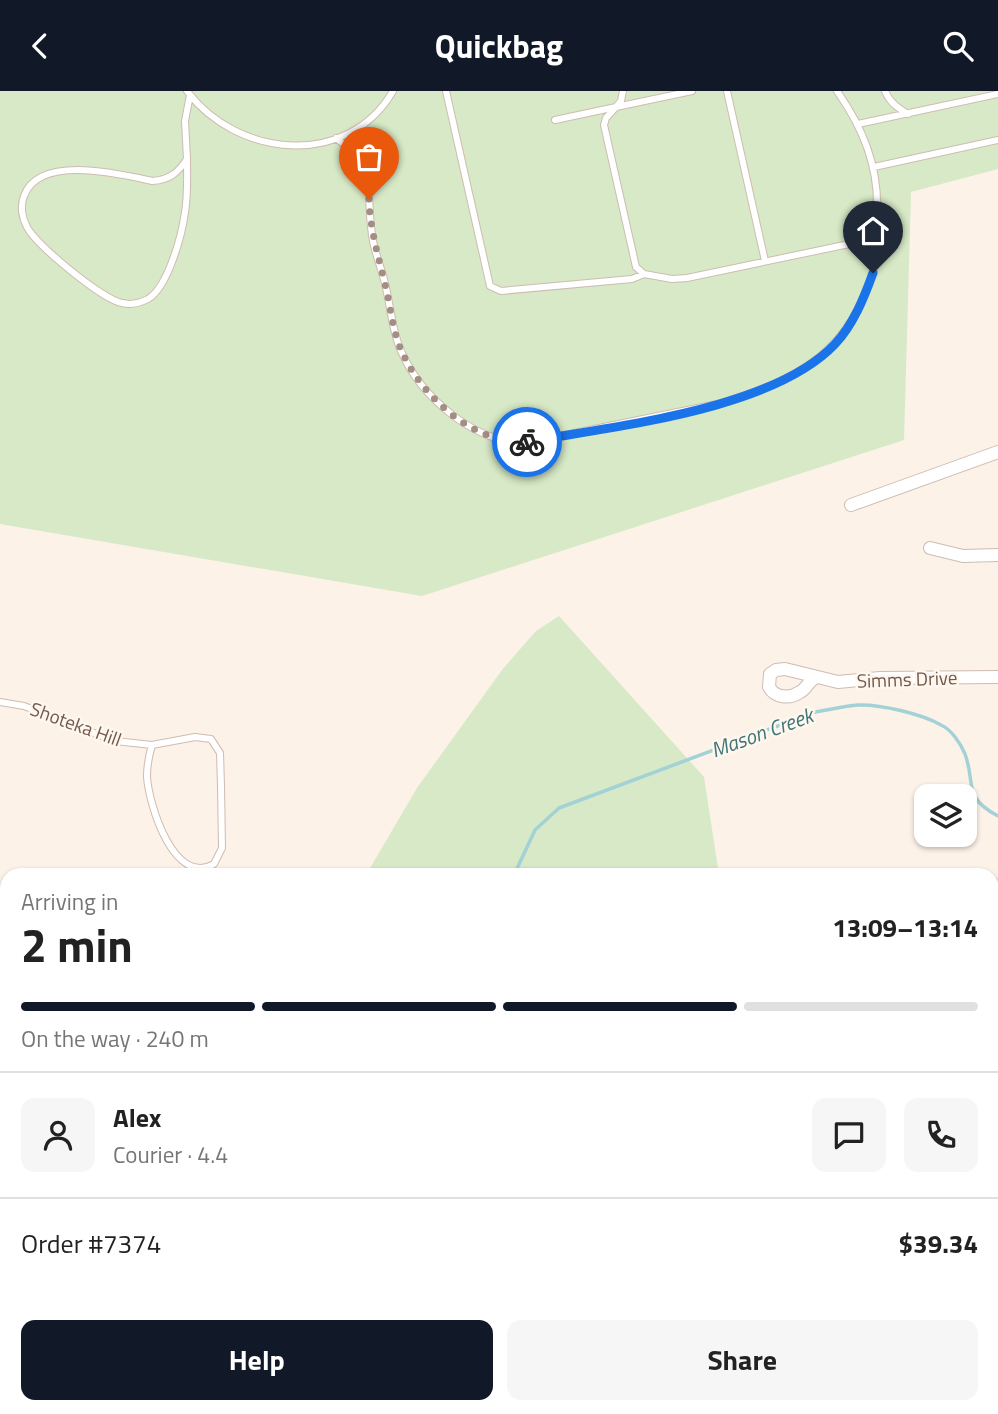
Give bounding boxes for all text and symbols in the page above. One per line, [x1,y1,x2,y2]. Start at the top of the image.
text: Quickbag [435,22,563,70]
icon: back [21,27,59,65]
icon: search [939,27,977,65]
pin [339,127,399,199]
icon: bag [350,138,388,176]
pin [843,201,903,273]
icon: home [854,212,892,250]
courier [492,407,562,477]
icon: bike [508,423,546,461]
street label: Simms Drive [856,662,958,695]
street label: Shoteka Hill [26,694,126,753]
water label: Mason Creek [706,698,820,765]
map controls [914,784,977,847]
button: layers [914,784,977,847]
text: Arriving in [21,884,118,919]
text: 13:09–13:14 [832,908,978,947]
text: 2 min [21,910,133,980]
text: On the way · 240 m [21,1021,209,1056]
button: person [21,1098,95,1172]
text: Alex [113,1098,161,1137]
button: chat [812,1098,886,1172]
button: phone [904,1098,978,1172]
text: Courier · 4.4 [113,1137,228,1172]
text: Order #7374 [21,1224,161,1263]
text: $39.34 [899,1224,978,1263]
button: Help [21,1320,493,1400]
button: Share [507,1320,978,1400]

